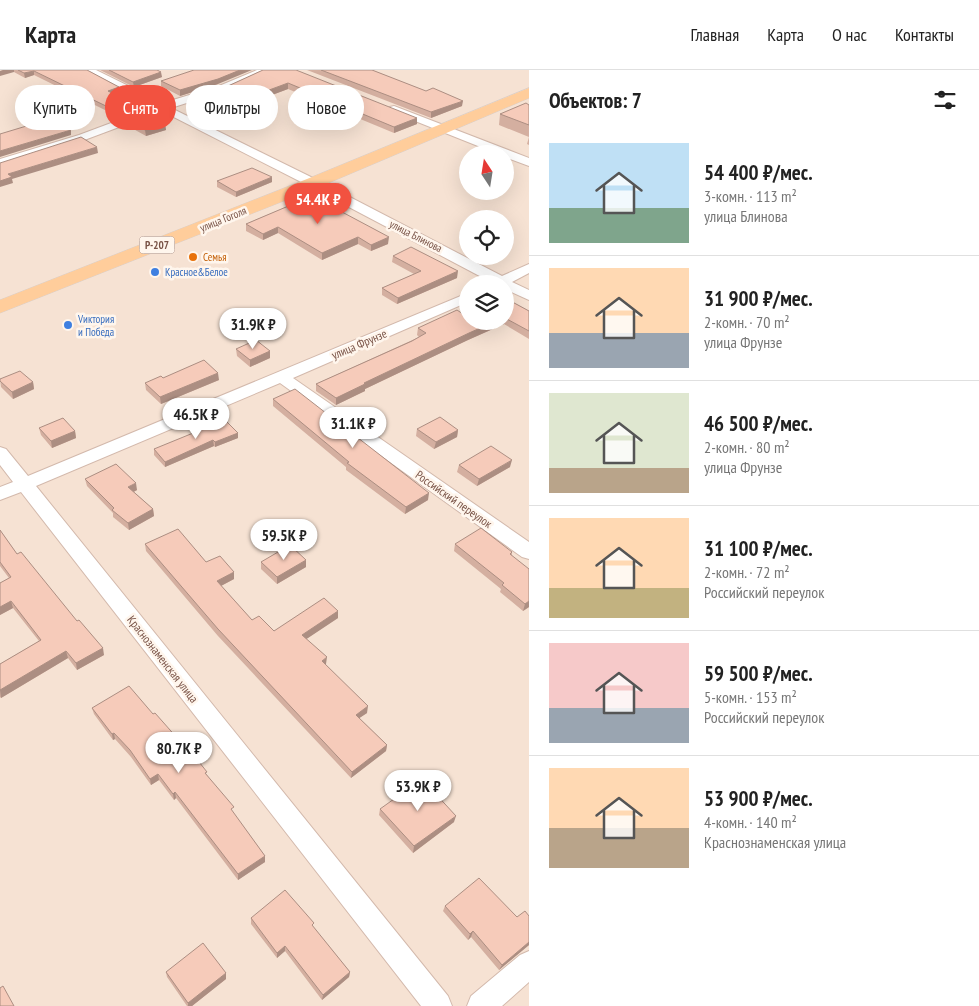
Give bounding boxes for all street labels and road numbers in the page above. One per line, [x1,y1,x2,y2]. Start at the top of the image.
street label: улица Гоголя [198,203,248,235]
street label: улица Блинова [387,217,445,255]
road number: Р-207 [140,236,174,254]
street label: улица Фрунзе [329,326,389,362]
street label: Российский переулок [413,467,496,531]
street label: Краснознаменская улица [124,612,202,706]

